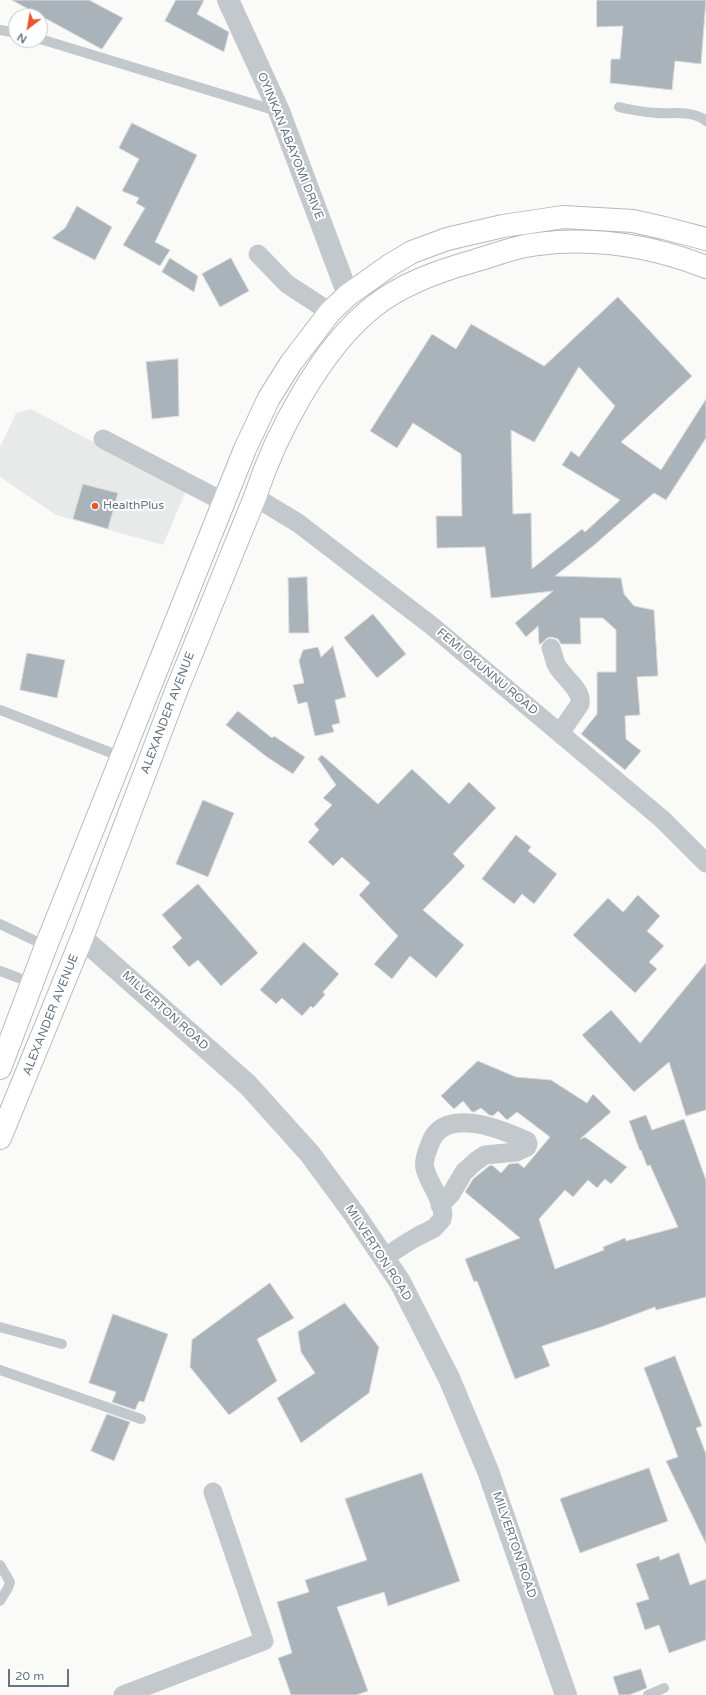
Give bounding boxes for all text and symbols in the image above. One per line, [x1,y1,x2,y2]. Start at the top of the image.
north arrow [8,8,48,48]
text: N [15,30,29,46]
street label: OYINKAN ABAYOMI DRIVE [254,70,326,222]
place label: HealthPlus [103,499,164,513]
marker: HealthPlus [90,501,100,511]
street label: FEMI OKUNNU ROAD [434,625,540,719]
street label: ALEXANDER AVENUE [138,650,198,776]
street label: ALEXANDER AVENUE [20,952,82,1078]
street label: MILVERTON ROAD [119,968,211,1054]
street label: MILVERTON ROAD [342,1202,414,1304]
street label: MILVERTON ROAD [489,1490,539,1600]
scale bar [10,1661,71,1687]
text: 20 m [15,1669,44,1683]

